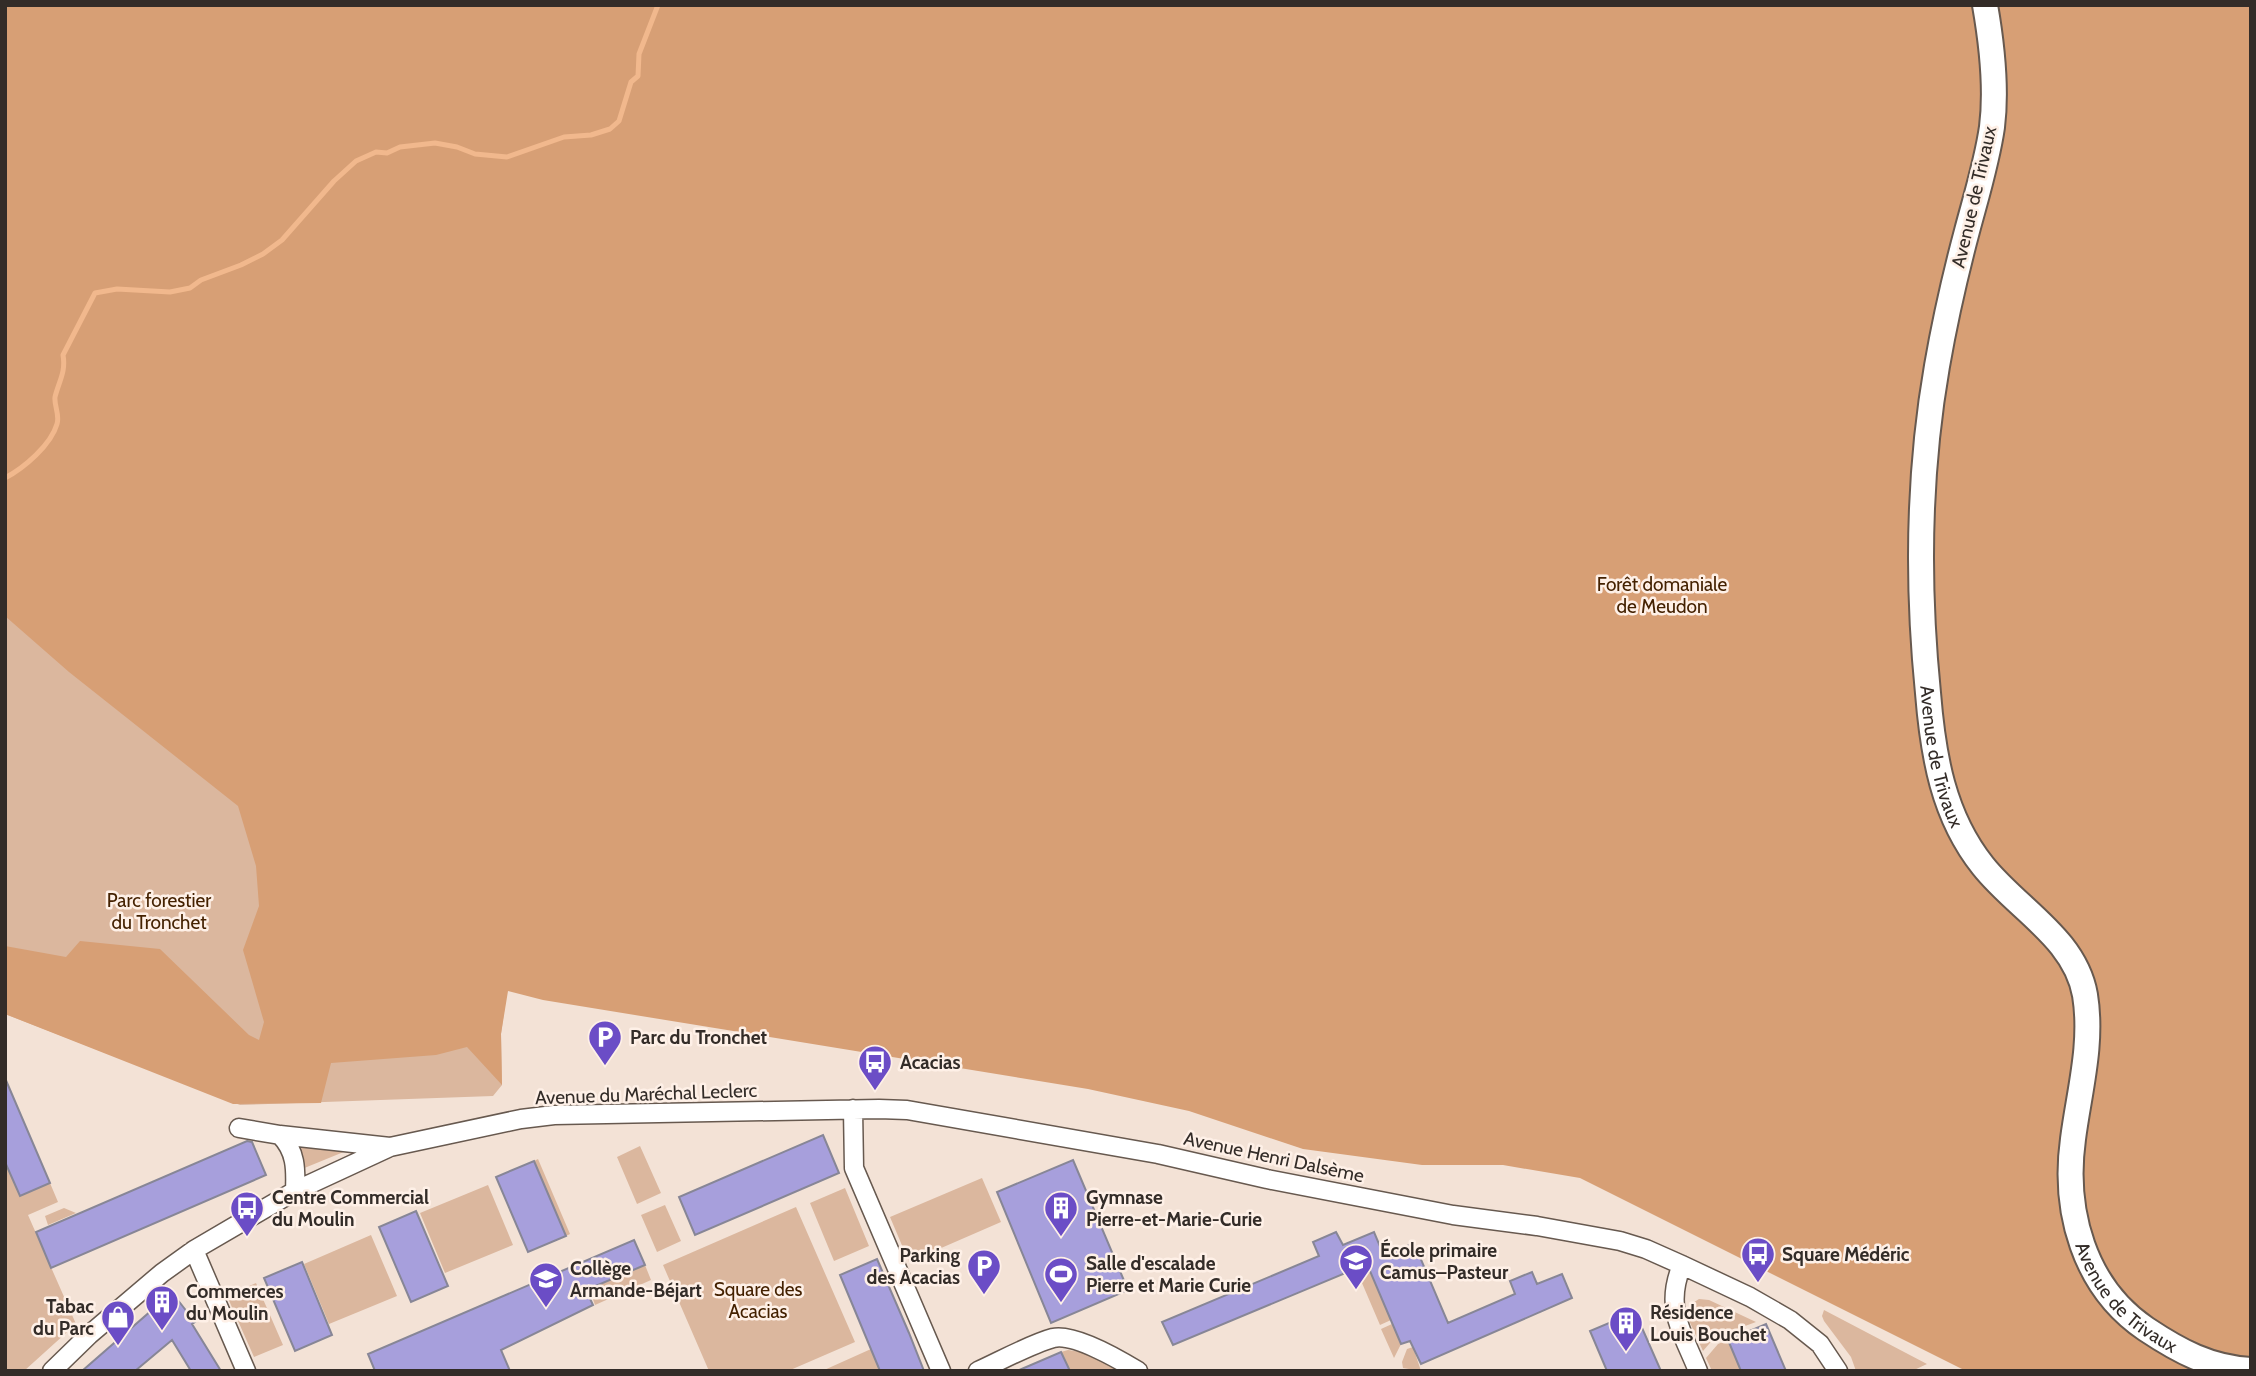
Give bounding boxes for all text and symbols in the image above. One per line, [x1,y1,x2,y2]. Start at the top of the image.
street label: Avenue de Trivaux [1946,124,2002,270]
park label: Forêt domaniale de Meudon [1597,573,1727,618]
street label: Avenue de Trivaux [1916,684,1968,831]
park label: Parc forestier du Tronchet [107,889,211,934]
parking icon: Parc du Tronchet [586,1018,624,1067]
place label: Parc du Tronchet [630,1026,767,1049]
bus stop icon: Acacias [856,1043,894,1092]
place label: Acacias [900,1051,960,1074]
street label: Avenue du Maréchal Leclerc [535,1079,758,1109]
street label: Avenue Henri Dalsème [1182,1127,1366,1187]
place label: Centre Commercial du Moulin [272,1186,429,1231]
place label: Gymnase Pierre-et-Marie-Curie [1086,1186,1262,1231]
bus stop icon: Centre Commercial du Moulin [228,1189,266,1238]
building icon: Gymnase Pierre-et-Marie-Curie [1042,1189,1080,1238]
bus stop icon: Square Médéric [1739,1235,1777,1284]
place label: École primaire Camus–Pasteur [1380,1238,1509,1284]
street label: Avenue de Trivaux [2071,1238,2182,1357]
school or university icon: École primaire Camus–Pasteur [1337,1242,1375,1291]
place label: Square Médéric [1782,1243,1910,1266]
place label: Parking des Acacias [867,1244,960,1289]
parking icon: Parking des Acacias [965,1247,1003,1296]
place label: Salle d'escalade Pierre et Marie Curie [1086,1252,1251,1297]
sports icon: Salle d'escalade Pierre et Marie Curie [1042,1255,1080,1304]
place label: Collège Armande-Béjart [570,1257,702,1302]
school or university icon: Collège Armande-Béjart [527,1260,565,1309]
park label: Square des Acacias [714,1278,802,1323]
place label: Commerces du Moulin [186,1280,284,1325]
building icon: Commerces du Moulin [143,1283,181,1332]
place label: Tabac du Parc [33,1295,94,1340]
shop icon: Tabac du Parc [99,1298,137,1347]
place label: Résidence Louis Bouchet [1650,1301,1767,1346]
building icon: Résidence Louis Bouchet [1607,1304,1645,1353]

